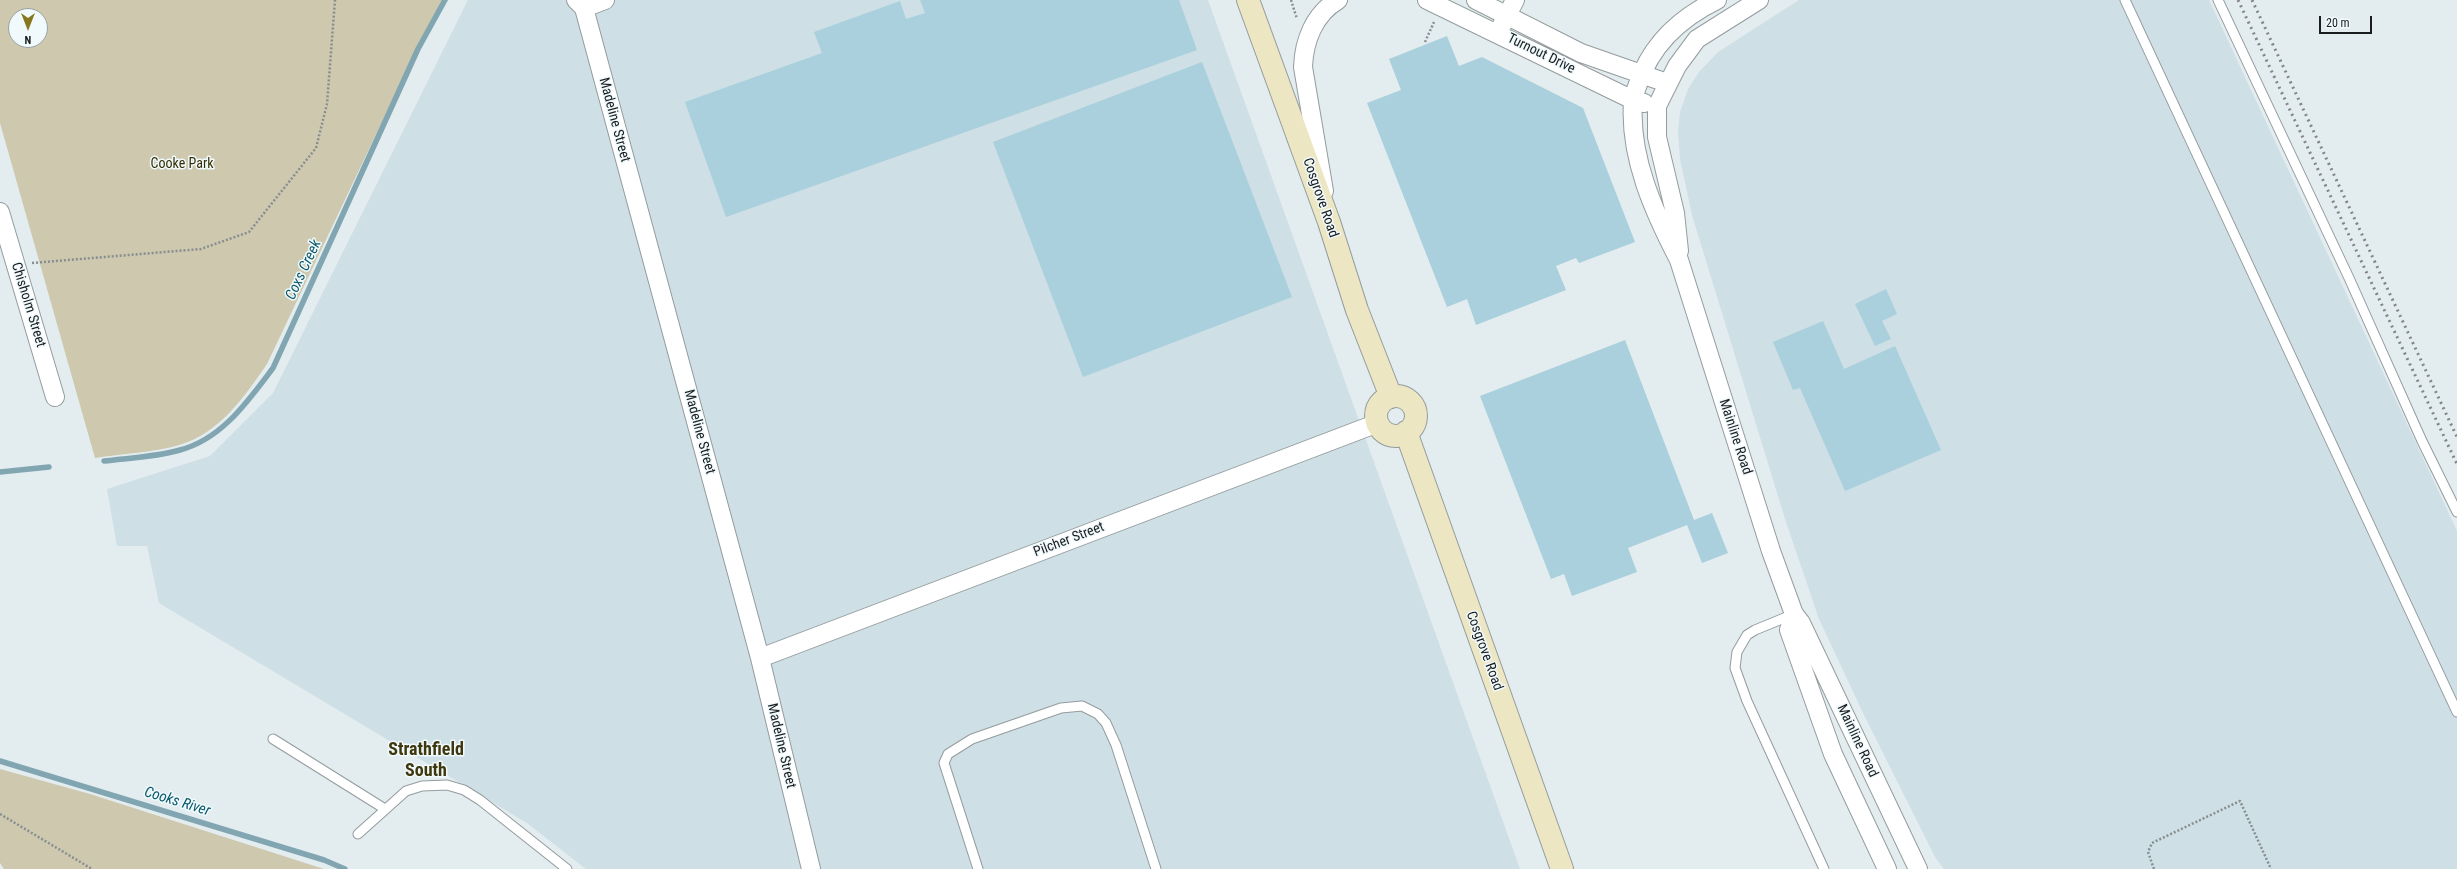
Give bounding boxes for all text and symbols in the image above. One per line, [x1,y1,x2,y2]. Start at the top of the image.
north arrow [8,8,48,48]
scale bar [2321,8,2374,34]
text: 20 m [2326,16,2350,30]
street label: Turnout Drive [1504,30,1578,78]
text: N [25,33,31,46]
street label: Madeline Street [595,76,633,164]
park label: Cooke Park [151,156,213,172]
street label: Cosgrove Road [1299,156,1341,240]
water label: Coxs Creek [282,237,326,303]
street label: Chisholm Street [7,261,49,349]
street label: Madeline Street [680,388,718,476]
street label: Mainline Road [1715,397,1755,477]
street label: Pilcher Street [1031,519,1107,561]
street label: Cosgrove Road [1462,609,1506,693]
street label: Madeline Street [763,702,799,790]
street label: Mainline Road [1833,702,1881,780]
district label: Strathfield South [388,739,464,782]
water label: Cooks River [142,783,212,821]

